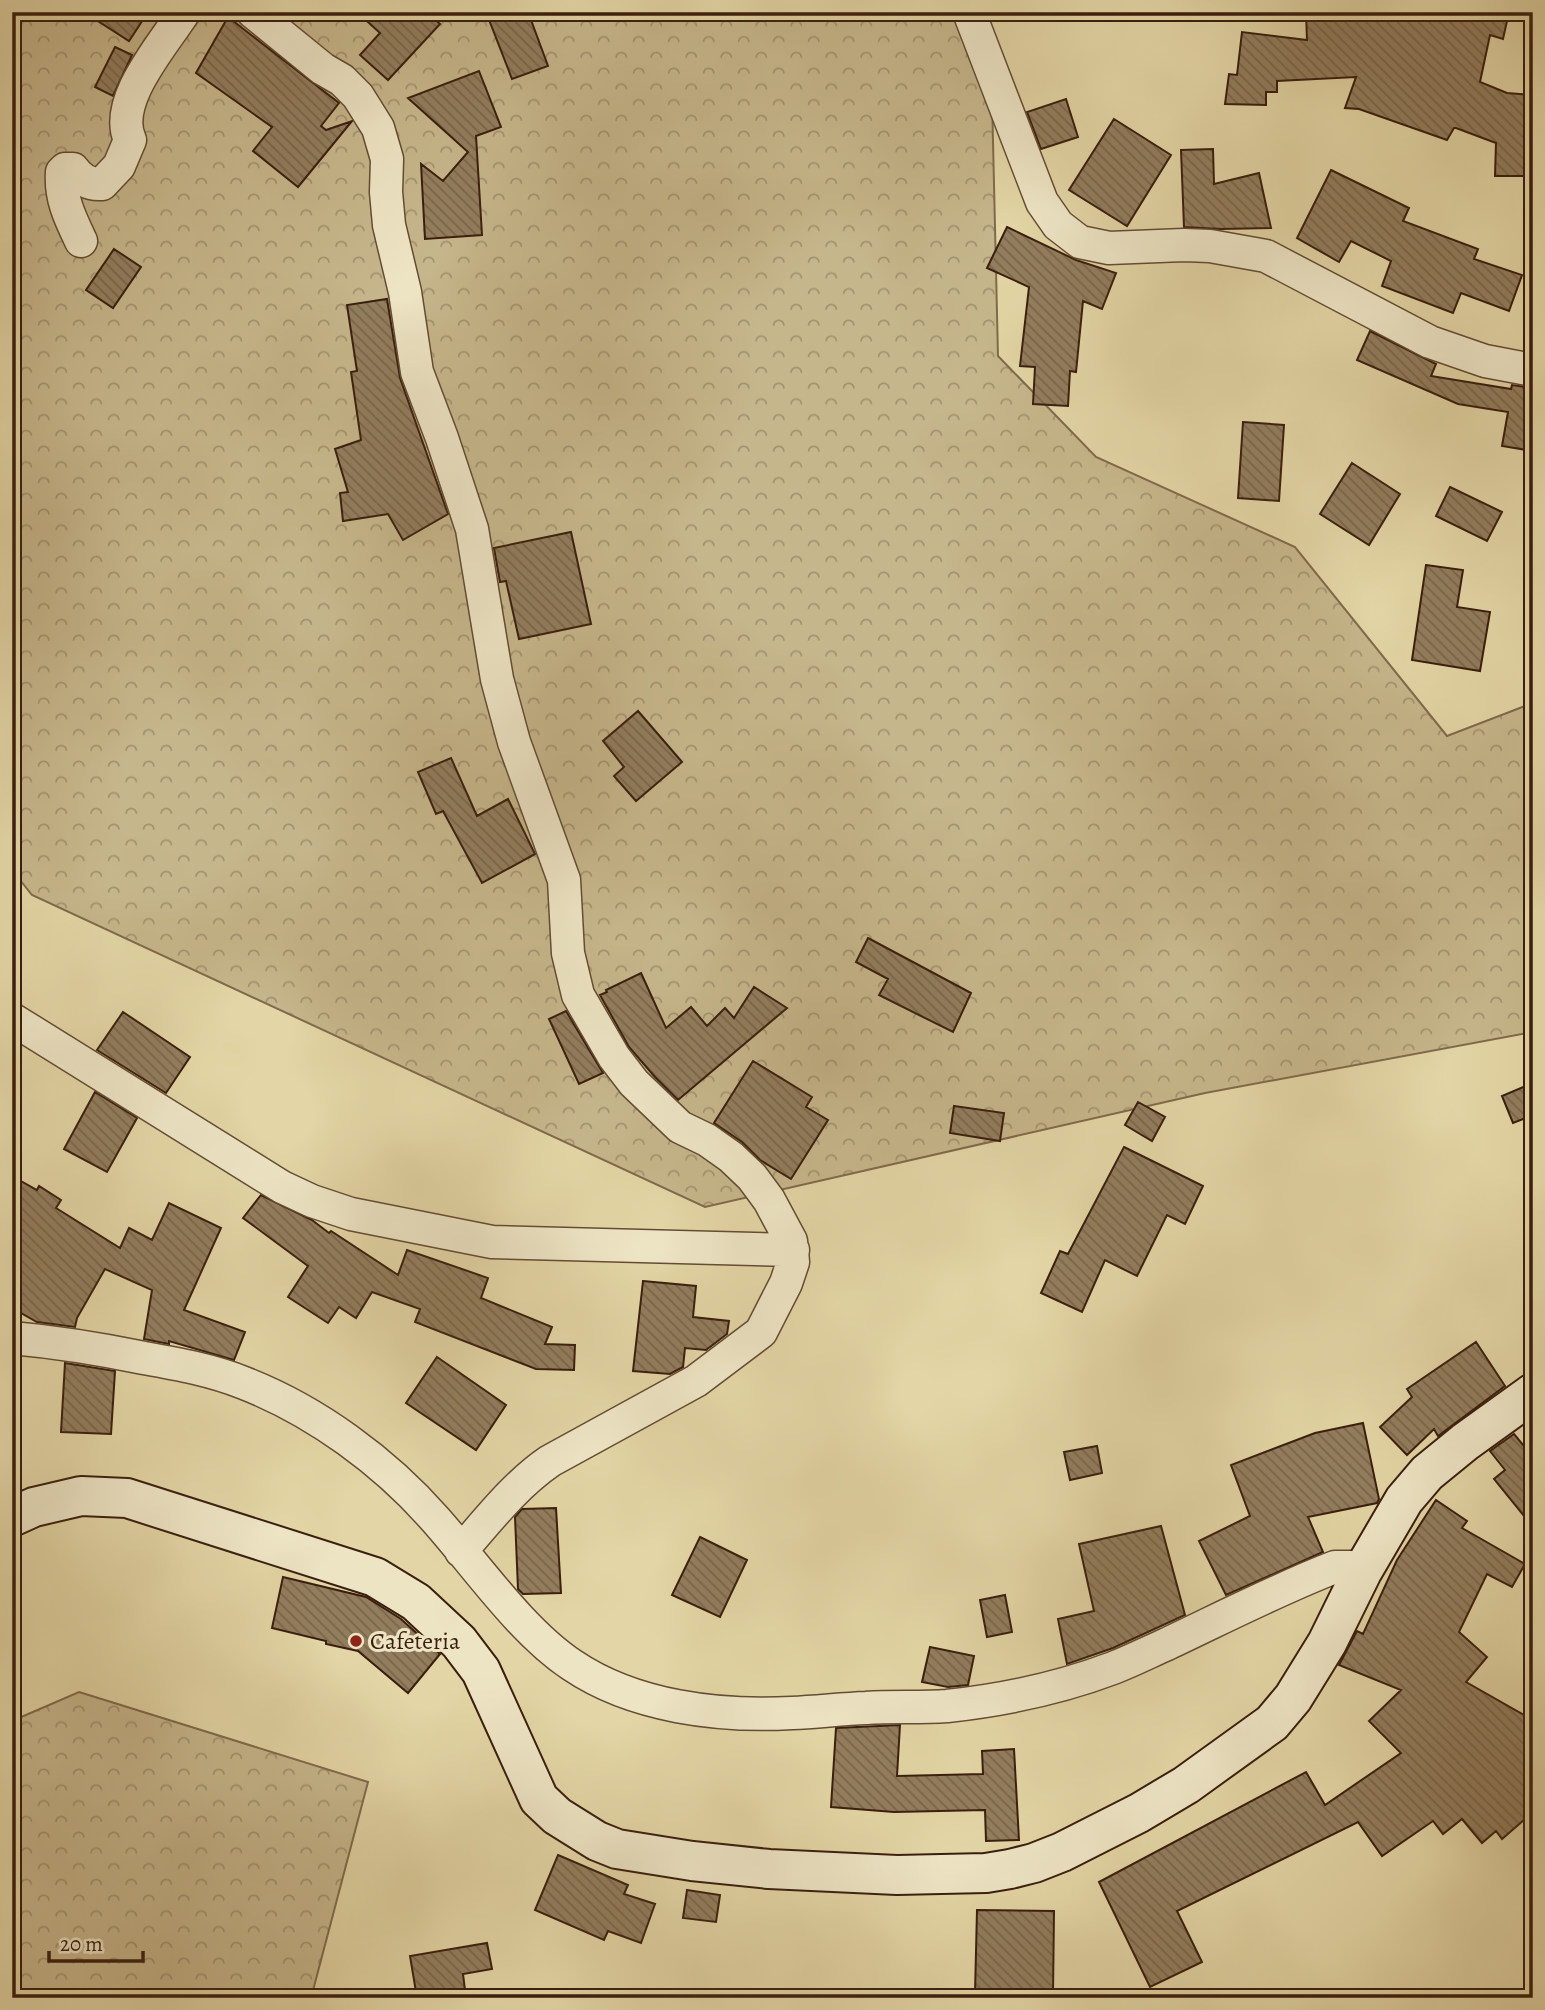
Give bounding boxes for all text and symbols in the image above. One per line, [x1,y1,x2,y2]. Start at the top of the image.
place label: Cafeteria [370,1625,461,1657]
marker: Cafeteria [348,1633,364,1649]
scale bar [49,1919,144,1963]
text: 20 m [60,1930,103,1958]

